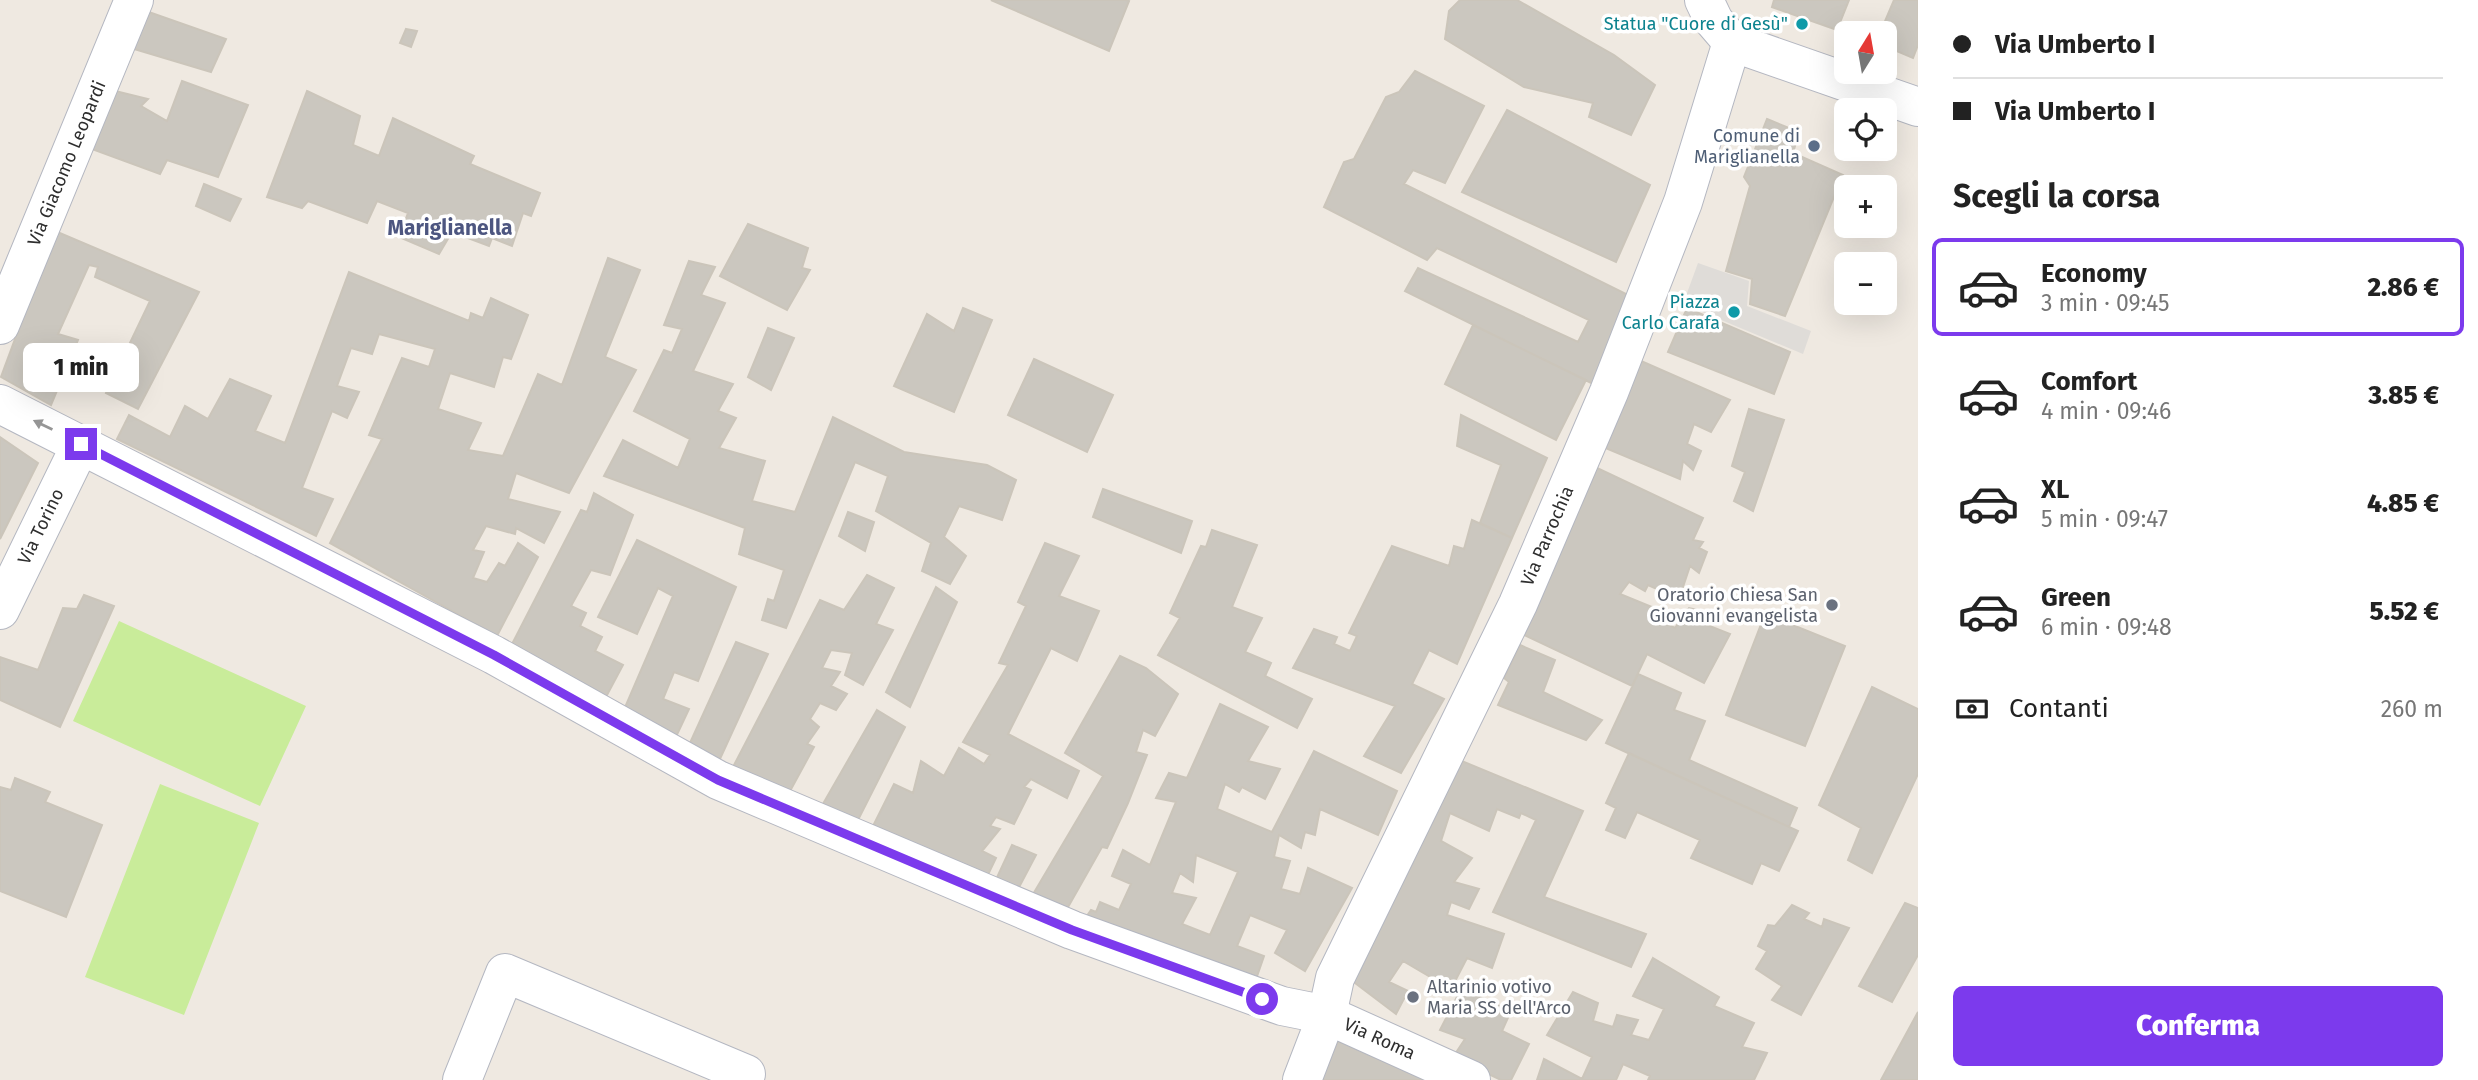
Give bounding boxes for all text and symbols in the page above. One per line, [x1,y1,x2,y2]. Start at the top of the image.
place label: Statua "Cuore di Gesù" [1604,13,1788,35]
marker: Statua "Cuore di Gesù" [1794,16,1810,32]
north arrow [1834,21,1897,84]
map controls [1834,21,1897,315]
text: Via Umberto I [1995,29,2155,60]
street label: Via Giacomo Leopardi [23,77,111,249]
text: Via Umberto I [1995,96,2155,127]
button: locate [1834,98,1897,161]
place label: Comune di Mariglianella [1694,125,1800,168]
marker: Comune di Mariglianella [1806,138,1822,154]
button: + [1834,175,1897,238]
text: Scegli la corsa [1953,177,2160,215]
district label: Mariglianella [387,215,513,241]
button: − [1834,252,1897,315]
icon: car [1957,256,2020,319]
text: Economy [2041,258,2147,289]
text: 2.86 € [2368,272,2439,303]
text: 3 min · 09:45 [2041,289,2170,317]
place label: Piazza Carlo Carafa [1622,291,1720,334]
marker: Piazza Carlo Carafa [1726,304,1742,320]
callout: 1 min [23,342,139,392]
text: 1 min [53,353,109,381]
icon: car [1957,364,2020,427]
text: Comfort [2041,366,2137,397]
text: 3.85 € [2368,380,2439,411]
text: 4 min · 09:46 [2041,397,2171,425]
one-way arrow [33,420,53,431]
route end [65,428,97,460]
icon: car [1957,472,2020,535]
text: XL [2041,474,2069,505]
street label: Via Parrochia [1516,482,1578,589]
street label: Via Torino [13,485,69,568]
text: 4.85 € [2367,488,2439,519]
text: 5 min · 09:47 [2041,505,2168,533]
icon: car [1957,580,2020,643]
text: Green [2041,582,2111,613]
place label: Oratorio Chiesa San Giovanni evangelista [1649,584,1818,627]
text: 5.52 € [2369,596,2439,627]
marker: Oratorio Chiesa San Giovanni evangelista [1824,597,1840,613]
text: 6 min · 09:48 [2041,613,2172,641]
icon: cash [1953,690,1991,728]
text: Contanti [2009,693,2109,724]
text: 260 m [2381,695,2443,723]
place label: Altarinio votivo Maria SS dell'Arco [1427,976,1571,1019]
route start [1246,983,1278,1015]
button: Conferma [1953,986,2443,1066]
marker: Altarinio votivo Maria SS dell'Arco [1405,989,1421,1005]
street label: Via Roma [1340,1013,1419,1064]

